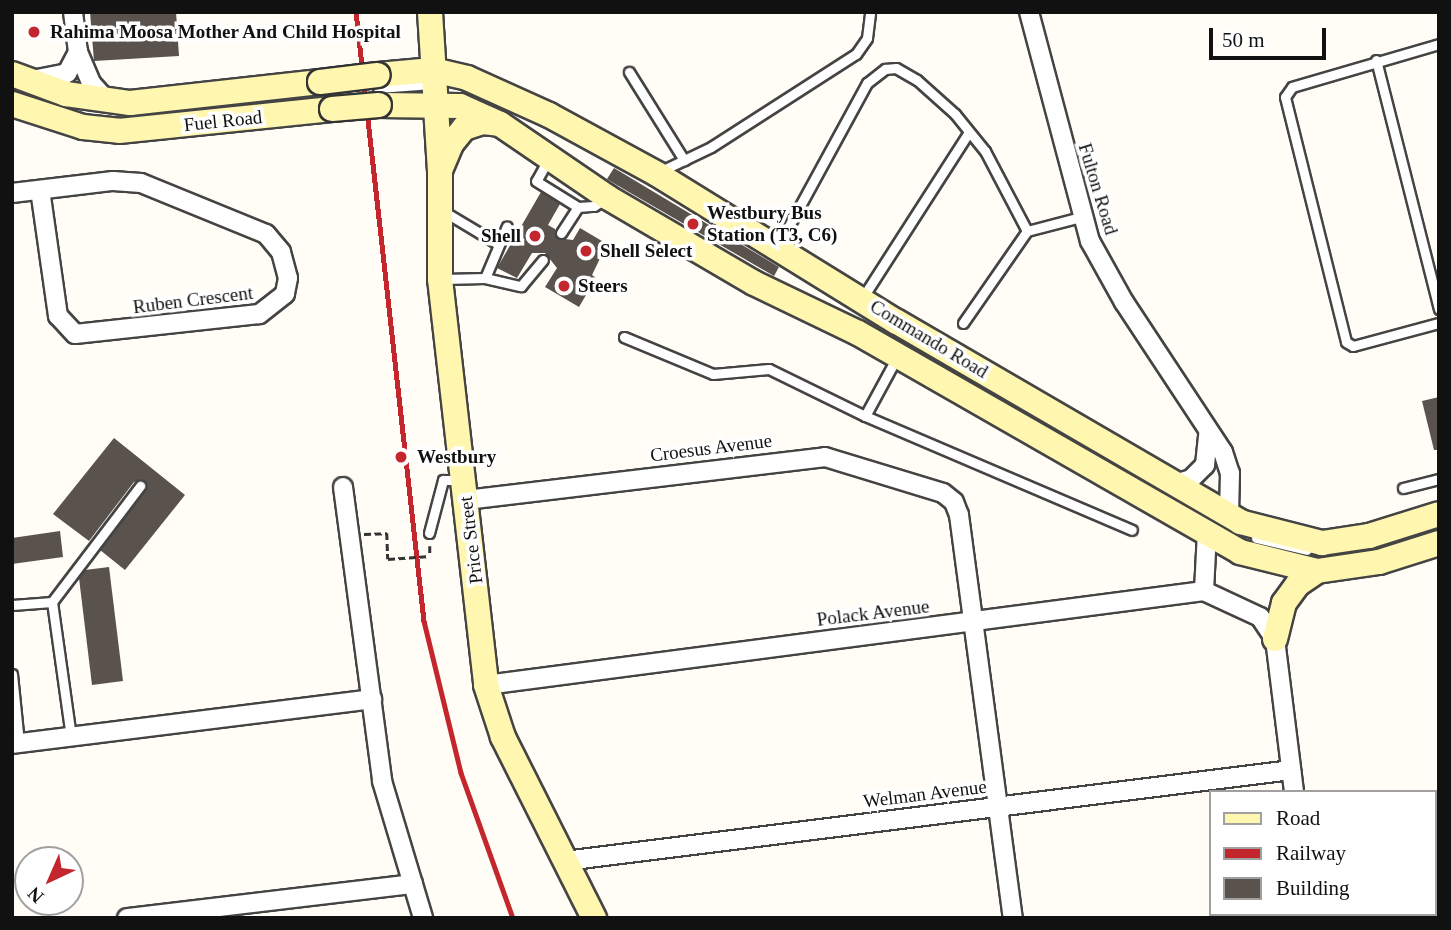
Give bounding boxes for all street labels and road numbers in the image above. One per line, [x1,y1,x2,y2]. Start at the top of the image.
street label: Fuel Road [183,106,263,136]
street label: Fulton Road [1073,140,1123,238]
street label: Ruben Crescent [132,281,254,319]
street label: Commando Road [866,295,992,383]
street label: Croesus Avenue [648,429,774,467]
street label: Price Street [454,495,488,585]
street label: Polack Avenue [815,595,931,631]
street label: Welman Avenue [861,775,989,813]

